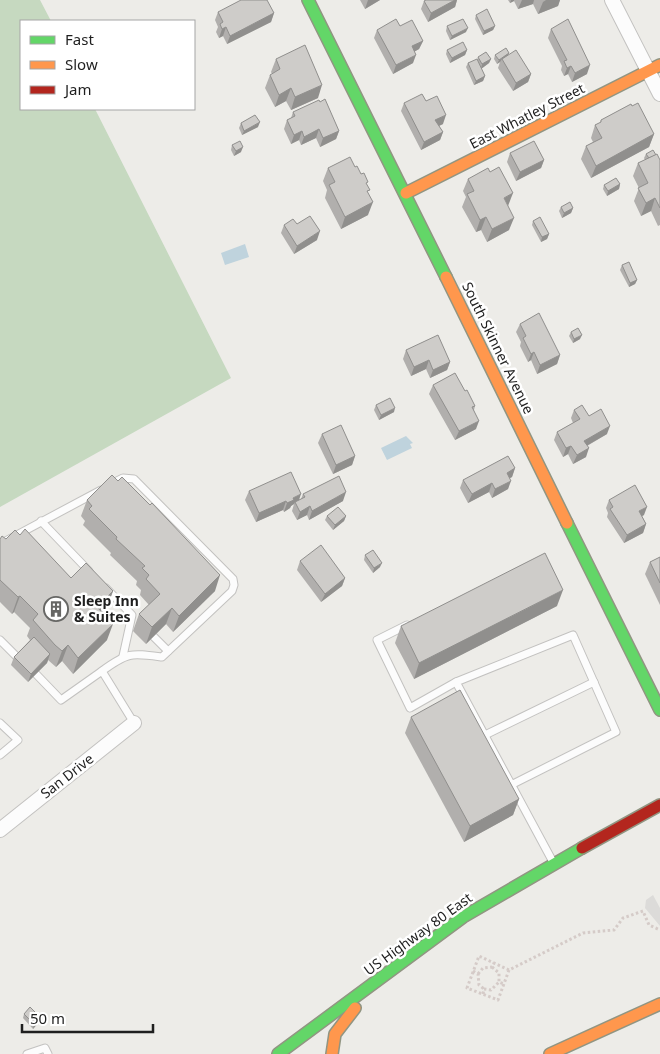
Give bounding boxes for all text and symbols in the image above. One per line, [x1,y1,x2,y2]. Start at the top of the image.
legend [20,20,195,110]
text: Fast [65,29,94,49]
text: Slow [65,54,98,74]
street label: East Whatley Street [466,78,588,153]
text: Jam [63,79,92,99]
street label: South Skinner Avenue [458,279,539,417]
place label: Sleep Inn & Suites [74,591,139,626]
building icon: Sleep Inn & Suites [43,596,69,622]
street label: San Drive [36,749,97,802]
street label: US Highway 80 East [360,888,476,979]
scale bar [22,1002,154,1034]
text: 50 m [30,1008,65,1028]

